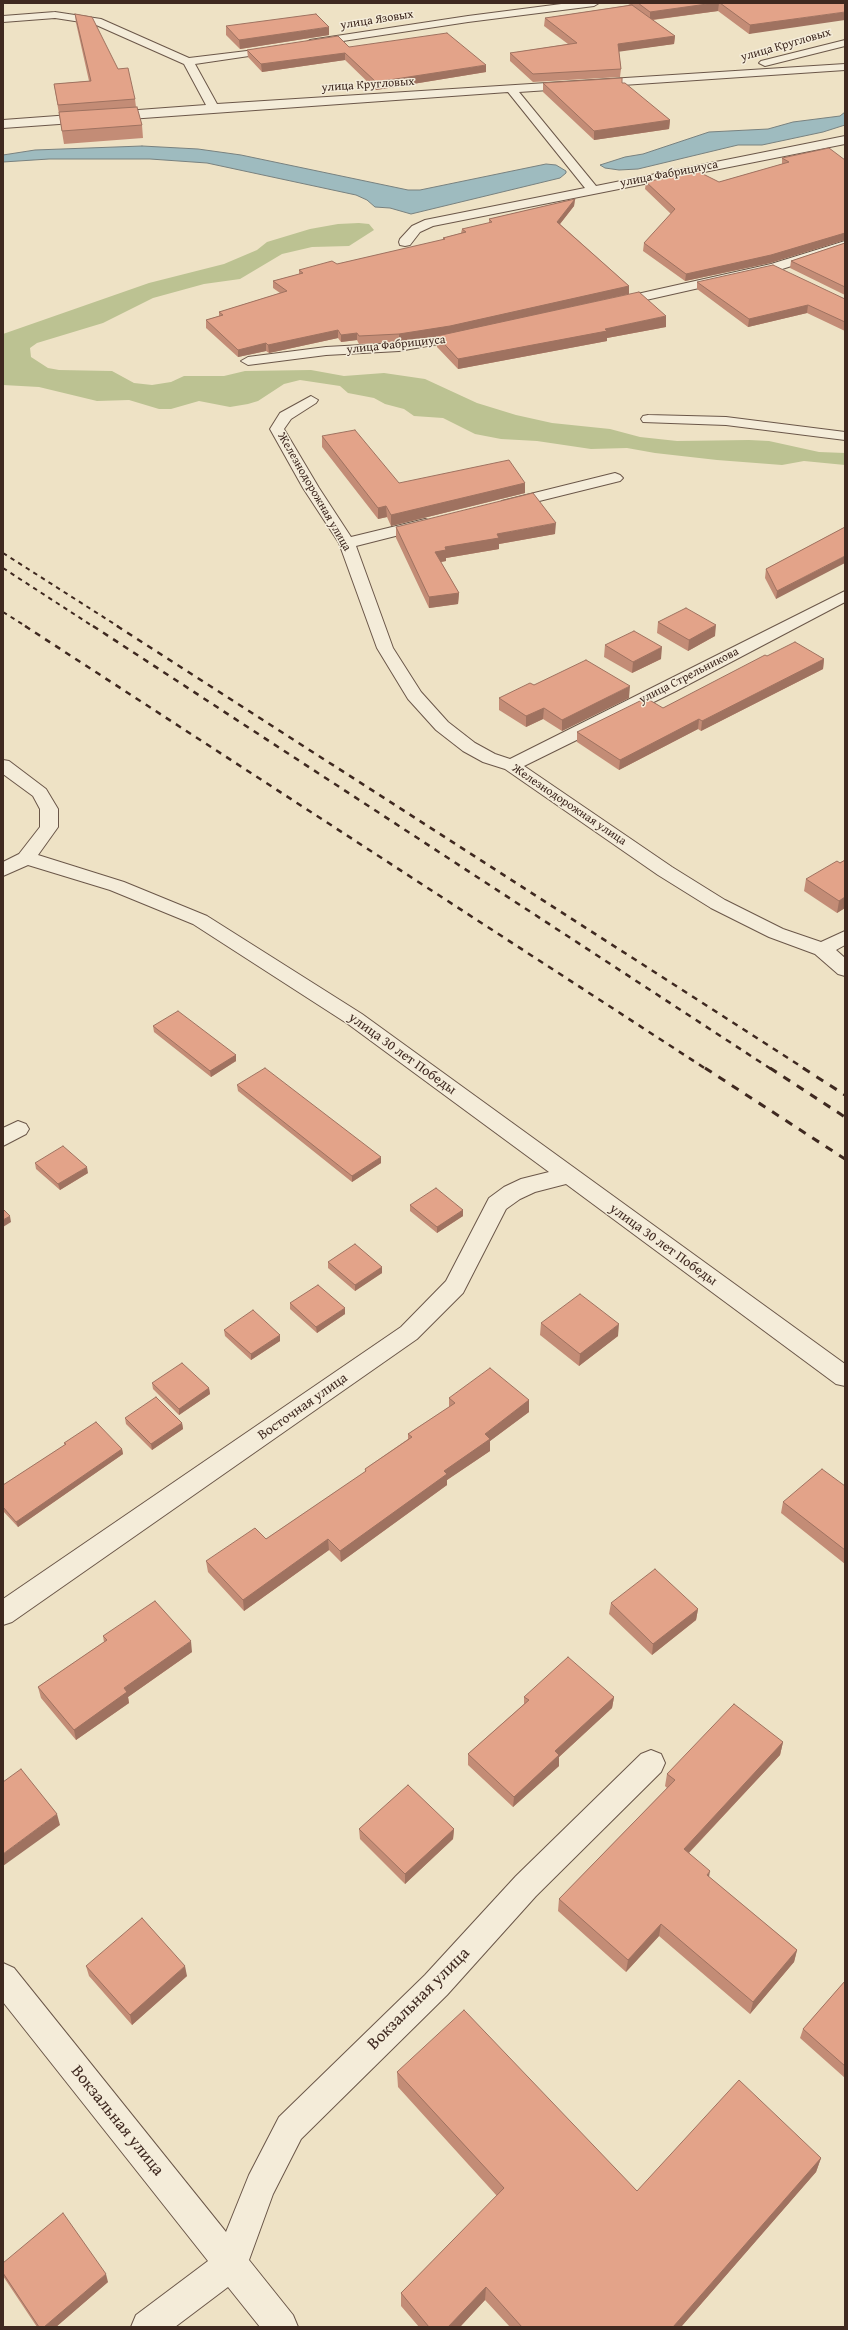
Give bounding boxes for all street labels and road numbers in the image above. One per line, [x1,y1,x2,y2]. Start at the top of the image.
street label: улица Язовых [339,7,415,33]
street label: улица Кругловых [739,25,833,65]
street label: улица Кругловых [321,75,415,95]
street label: улица Фабрициуса [619,157,719,191]
street label: улица Фабрициуса [346,333,446,357]
street label: Железнодорожная улица [274,430,354,554]
street label: улица Стрельникова [637,645,741,707]
street label: Железнодорожная улица [509,761,629,849]
street label: улица 30 лет Победы [345,1009,459,1099]
street label: улица 30 лет Победы [606,1200,720,1290]
street label: Восточная улица [255,1370,351,1444]
street label: Вокзальная улица [364,1944,474,2054]
street label: Вокзальная улица [66,2062,168,2180]

